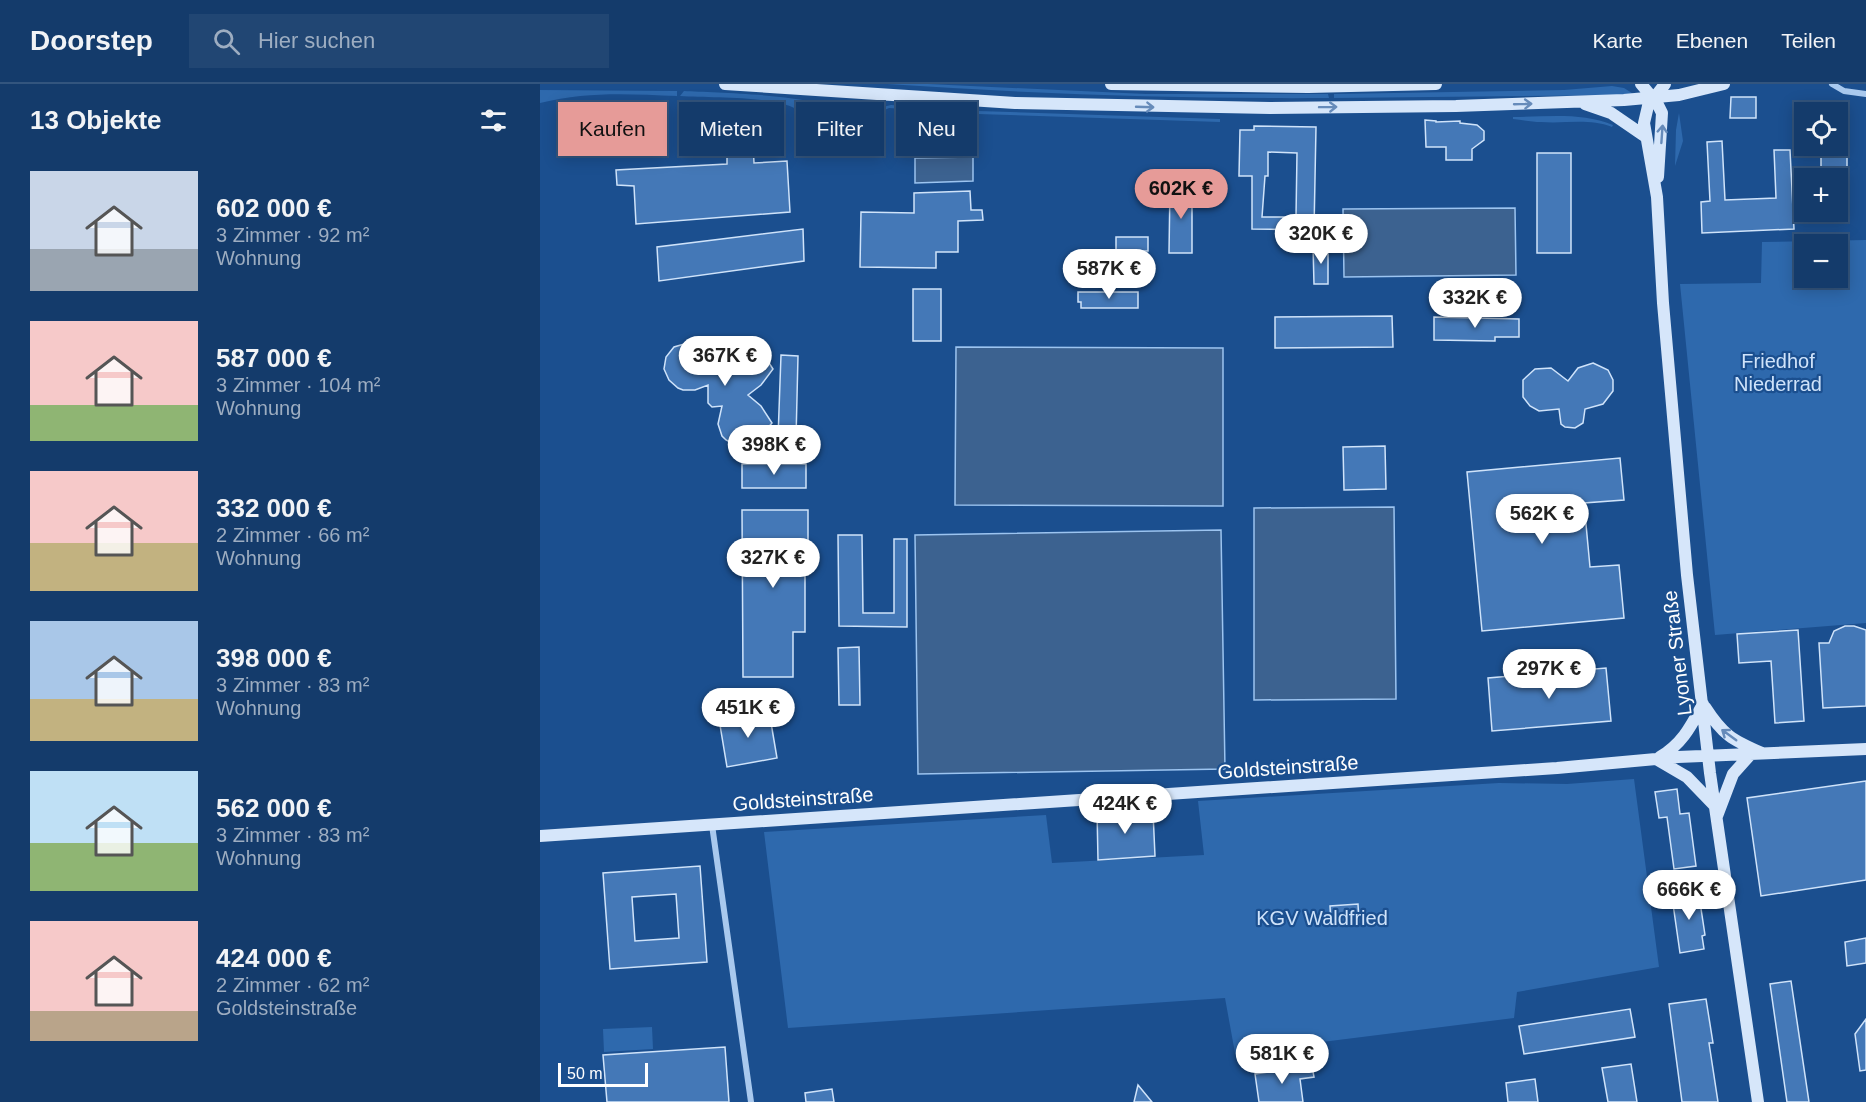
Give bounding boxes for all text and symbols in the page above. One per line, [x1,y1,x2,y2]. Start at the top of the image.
search box [189,14,609,68]
text: Doorstep [30,25,153,56]
icon: search [210,25,243,58]
text: Hier suchen [258,28,375,53]
text: Karte [1593,29,1643,52]
text: Ebenen [1676,29,1748,52]
text: Teilen [1781,29,1836,52]
one-way arrow [1513,98,1532,109]
one-way arrow [1134,101,1154,112]
one-way arrow [1318,101,1338,113]
chip: Kaufen [558,102,667,156]
chip: Mieten [679,102,784,156]
chip: Filter [796,102,884,156]
chip: Neu [896,102,977,156]
map controls [1794,102,1848,288]
button: locate [1794,102,1848,156]
icon: filters [477,104,510,137]
text: 13 Objekte [30,105,162,135]
one-way arrow [1656,125,1667,145]
button: + [1794,168,1848,222]
pin: 602K € [1132,169,1230,220]
text: 602K € [1149,177,1213,199]
text: 602 000 € [216,193,332,223]
icon: home [78,195,150,267]
pin: 320K € [1272,214,1370,265]
text: 320K € [1289,222,1353,244]
text: 3 Zimmer · 92 m² [216,224,369,246]
button: − [1794,234,1848,288]
text: Wohnung [216,247,301,269]
pin: 587K € [1060,249,1158,300]
text: 587K € [1077,257,1141,279]
pin: 332K € [1426,278,1524,329]
text: 332K € [1443,286,1507,308]
pin: 367K € [676,336,774,387]
text: 587 000 € [216,343,332,373]
text: 367K € [693,344,757,366]
icon: home [78,345,150,417]
park label: Friedhof Niederrad [1734,350,1822,395]
text: 3 Zimmer · 104 m² [216,374,380,396]
text: Wohnung [216,397,301,419]
pin: 398K € [725,425,823,476]
text: 398K € [742,433,806,455]
text: 332 000 € [216,493,332,523]
pin: 562K € [1493,494,1591,545]
icon: home [78,495,150,567]
text: 562K € [1510,502,1574,524]
text: 2 Zimmer · 66 m² [216,524,369,546]
pin: 327K € [724,538,822,589]
text: 327K € [741,546,805,568]
text: Wohnung [216,547,301,569]
street label: Lyoner Straße [1658,589,1696,717]
text: 398 000 € [216,643,332,673]
icon: home [78,645,150,717]
pin: 297K € [1500,649,1598,700]
text: 297K € [1517,657,1581,679]
text: 3 Zimmer · 83 m² [216,674,369,696]
pin: 451K € [699,688,797,739]
text: 451K € [716,696,780,718]
text: Wohnung [216,697,301,719]
one-way arrow [1721,729,1737,742]
street label: Goldsteinstraße [1217,751,1359,783]
street label: Goldsteinstraße [732,783,874,815]
pin: 424K € [1076,784,1174,835]
text: 424K € [1093,792,1157,814]
text: 562 000 € [216,793,332,823]
icon: home [78,795,150,867]
text: 3 Zimmer · 83 m² [216,824,369,846]
text: Wohnung [216,847,301,869]
pin: 666K € [1640,870,1738,921]
text: 666K € [1657,878,1721,900]
park label: KGV Waldfried [1256,907,1388,929]
text: 424 000 € [216,943,332,973]
icon: home [78,945,150,1017]
text: 2 Zimmer · 62 m² [216,974,369,996]
text: Goldsteinstraße [216,997,357,1019]
pin: 581K € [1233,1034,1331,1085]
text: 581K € [1250,1042,1314,1064]
scale bar [558,1060,648,1088]
text: 50 m [567,1065,603,1082]

